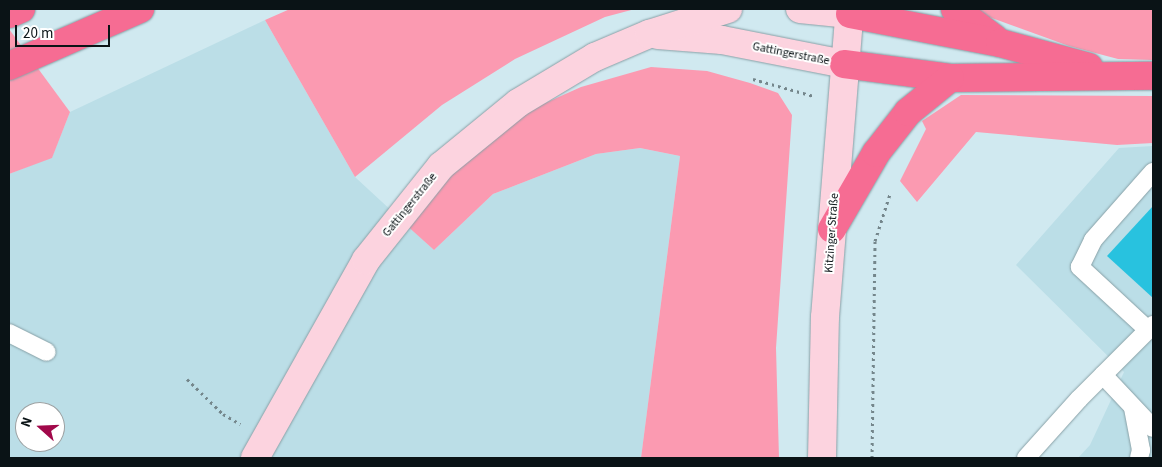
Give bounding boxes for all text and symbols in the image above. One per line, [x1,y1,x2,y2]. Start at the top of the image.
scale bar [18,15,112,47]
text: 20 m [23,23,53,44]
street label: Gattingerstraße [751,39,831,69]
street label: Gattingerstraße [380,170,440,240]
street label: Kitzinger Straße [822,193,842,273]
north arrow [15,402,65,452]
text: N [16,414,38,430]

